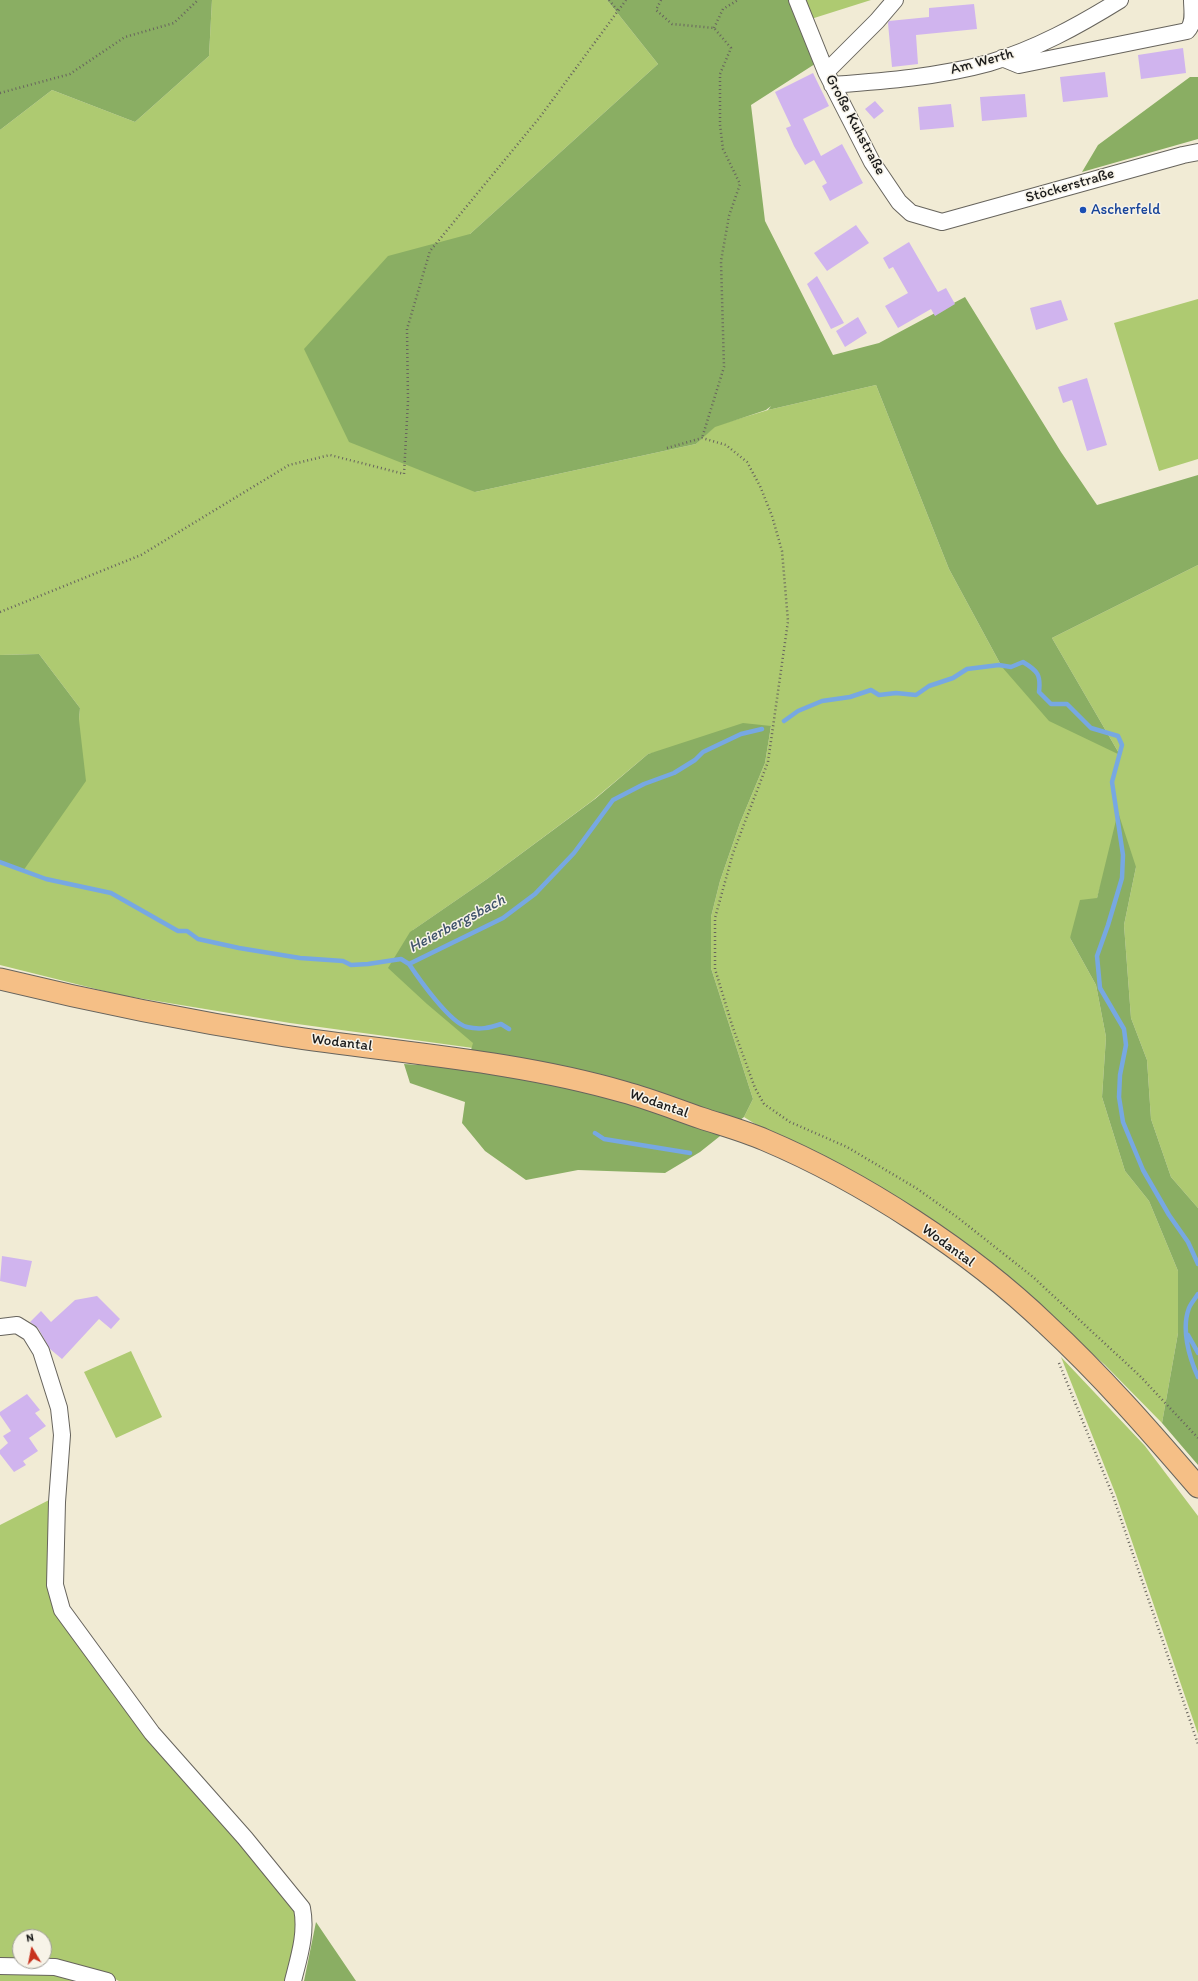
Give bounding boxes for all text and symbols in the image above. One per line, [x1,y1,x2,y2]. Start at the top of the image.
street label: Am Werth [948,45,1016,79]
street label: Große Kuhstraße [821,72,889,178]
street label: Stöckerstraße [1024,165,1116,207]
place label: Ascherfeld [1091,201,1160,219]
marker: Ascherfeld [1078,205,1088,215]
water label: Heierbergsbach [406,891,508,957]
street label: Wodantal [310,1030,374,1056]
street label: Wodantal [627,1086,691,1122]
street label: Wodantal [918,1221,978,1271]
north arrow [12,1929,52,1969]
text: N [25,1931,35,1945]

